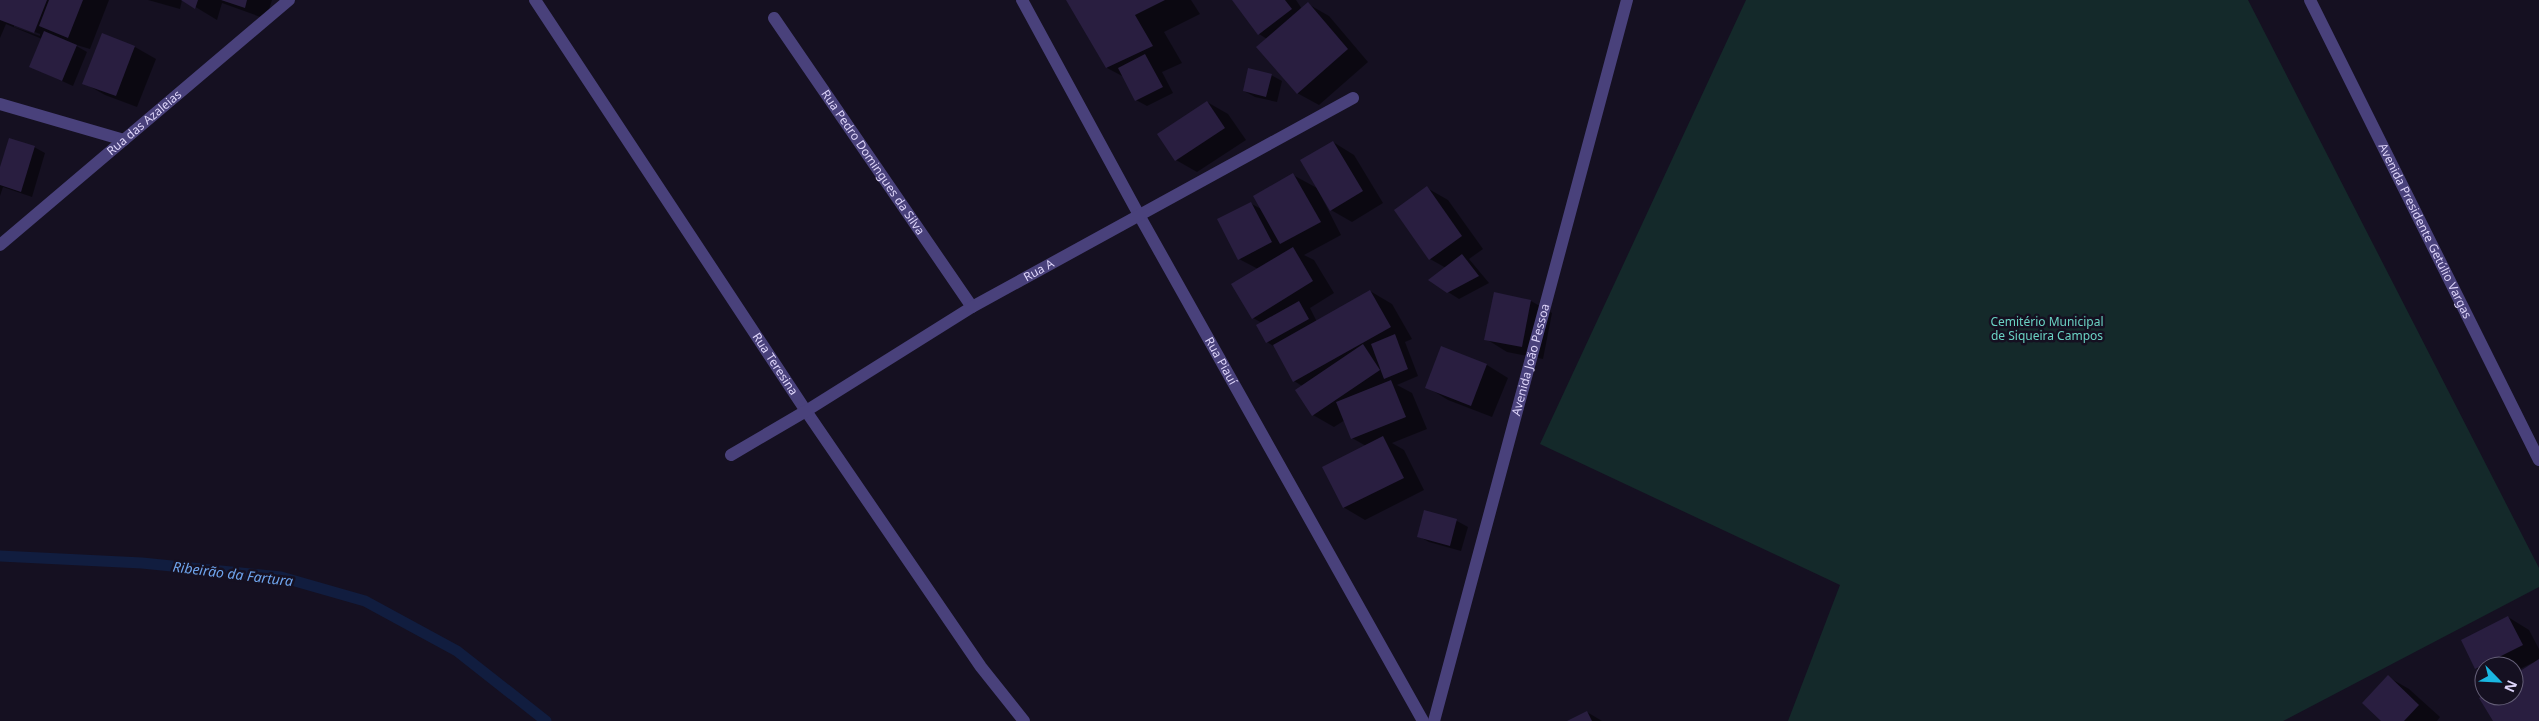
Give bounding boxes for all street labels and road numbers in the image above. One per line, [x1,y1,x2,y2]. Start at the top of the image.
street label: Rua das Azaleias [103,86,185,159]
street label: Rua Pedro Domingues da Silva [818,86,929,238]
street label: Avenida Presidente Getúlio Vargas [2375,140,2476,322]
street label: Rua A [1020,255,1057,285]
street label: Avenida João Pessoa [1507,302,1553,418]
street label: Rua Teresina [749,329,802,398]
street label: Rua Piauí [1201,334,1242,388]

